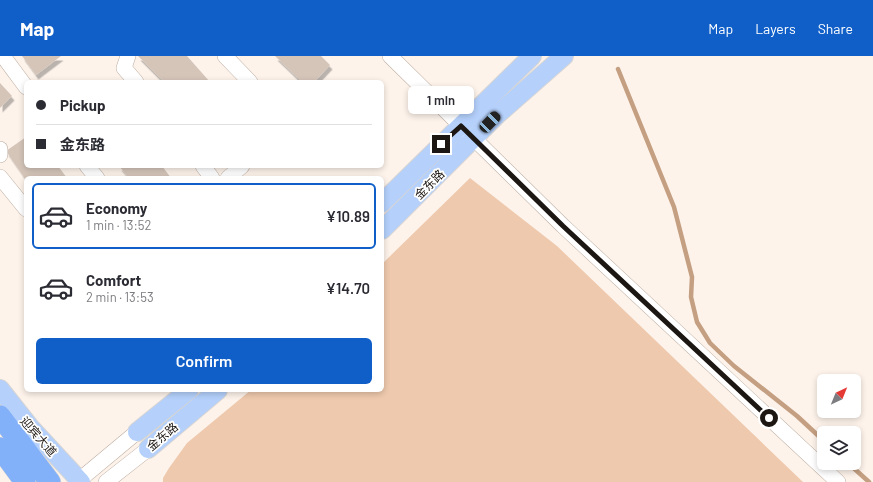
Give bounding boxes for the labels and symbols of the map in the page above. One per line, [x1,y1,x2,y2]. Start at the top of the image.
callout: 1 min [408,86,474,114]
car [477,109,503,135]
route end [432,135,450,153]
street label: 金东路 [411,166,447,202]
north arrow [817,374,861,418]
route start [760,409,778,427]
street label: 迎宾大道 [18,413,60,459]
street label: 金东路 [144,419,180,453]

